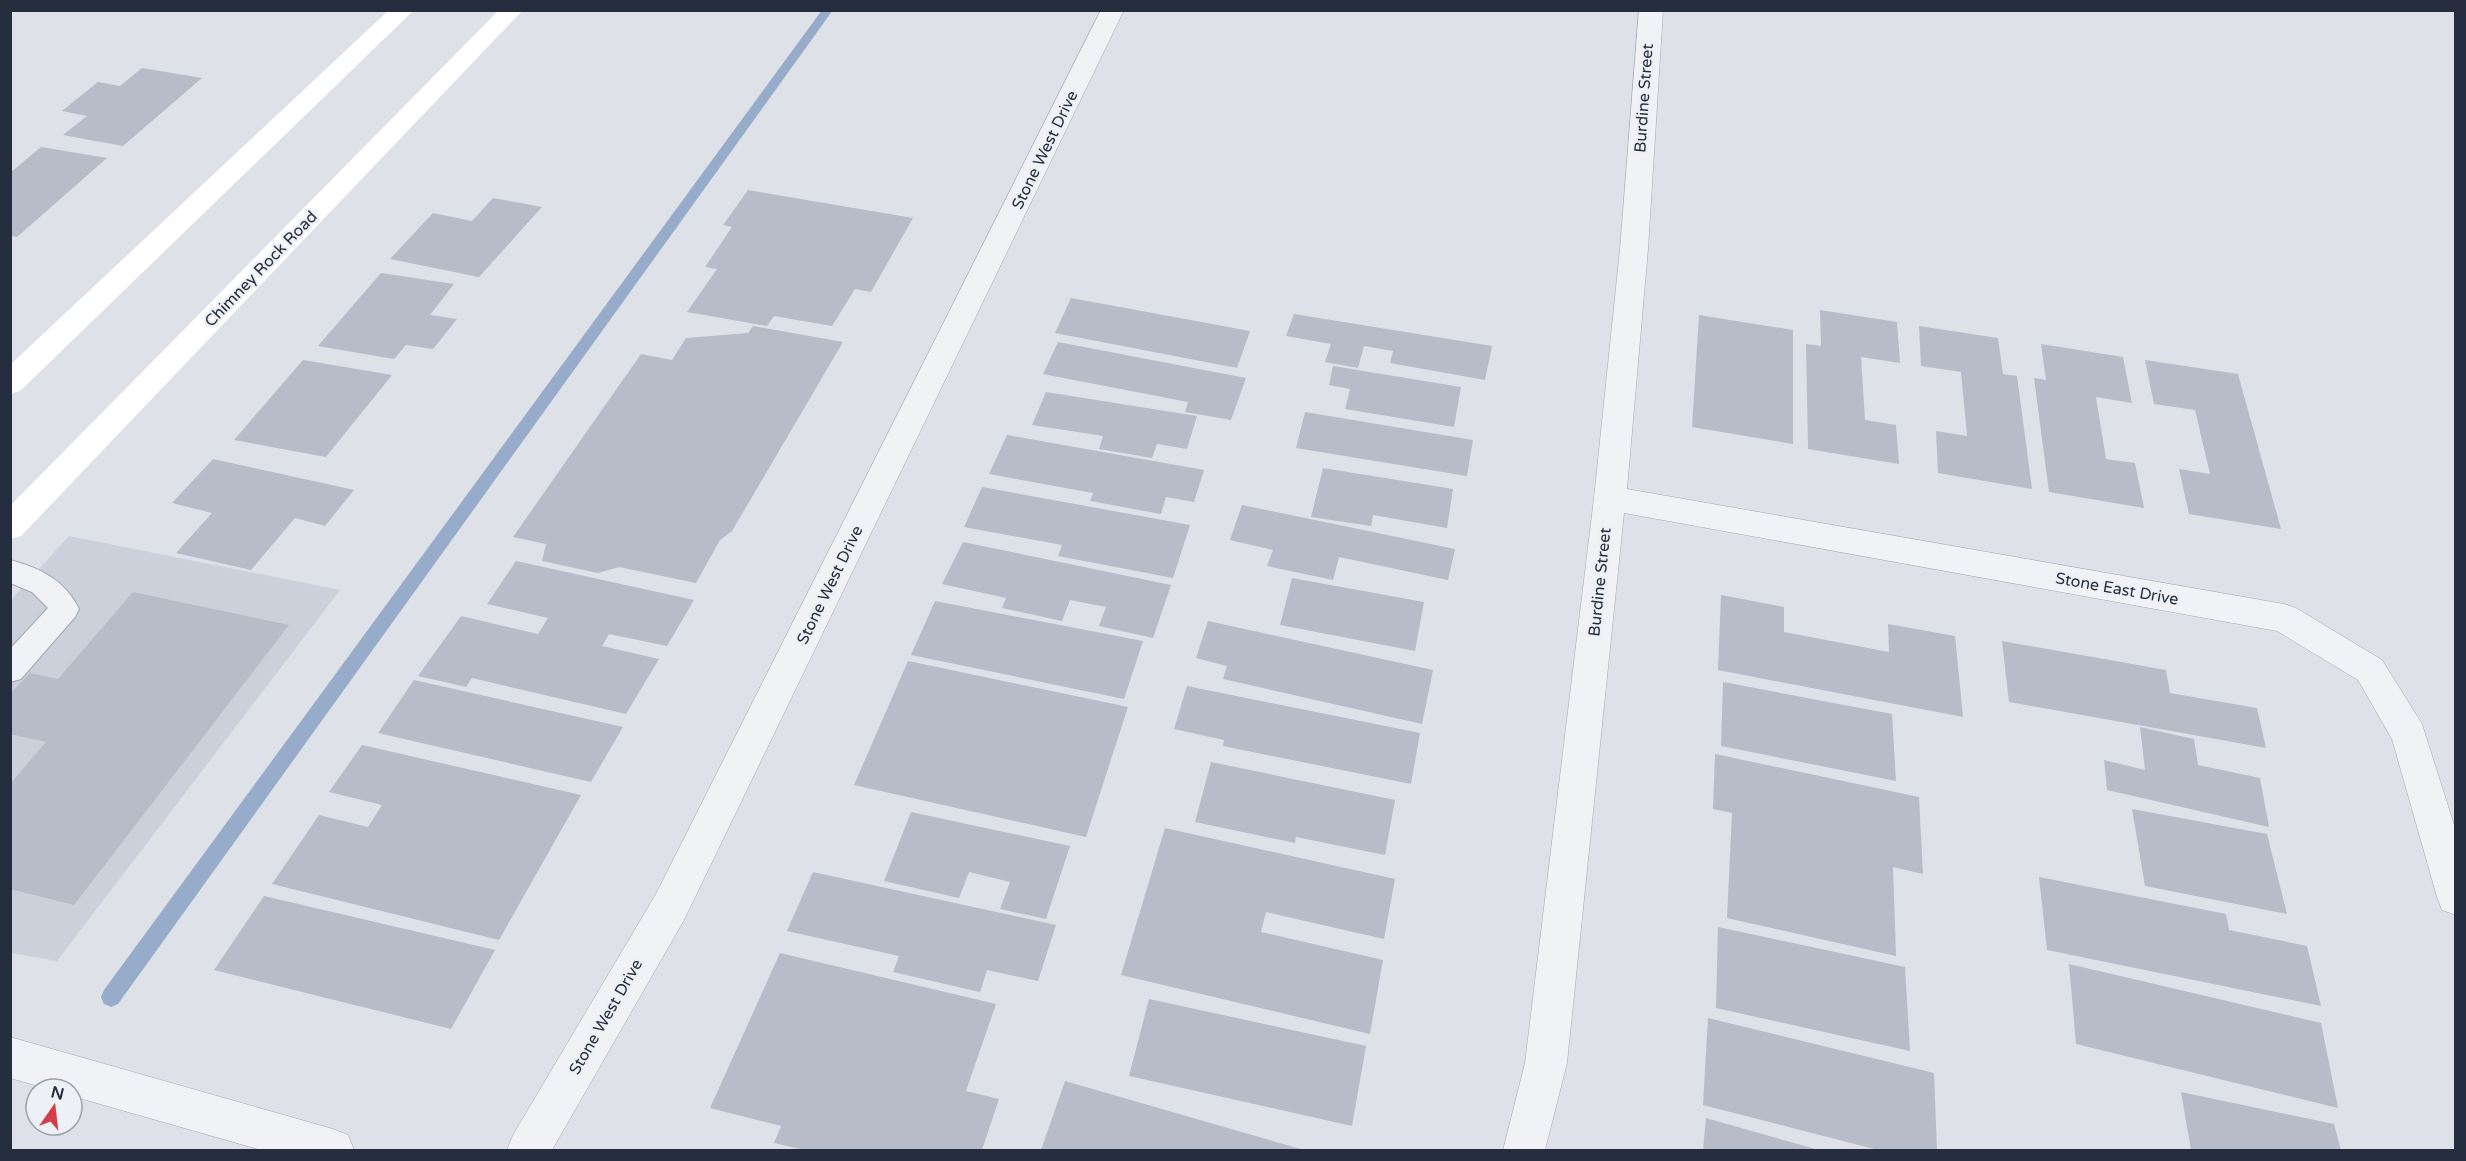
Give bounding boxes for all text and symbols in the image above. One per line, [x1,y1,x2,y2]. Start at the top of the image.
street label: Burdine Street [1630,43,1658,153]
street label: Stone West Drive [1008,87,1082,213]
street label: Chimney Rock Road [200,207,322,331]
street label: Stone West Drive [793,522,867,648]
street label: Burdine Street [1584,527,1616,637]
street label: Stone East Drive [2054,568,2180,610]
street label: Stone West Drive [565,956,647,1078]
north arrow [24,1077,84,1137]
text: N [49,1082,66,1105]

